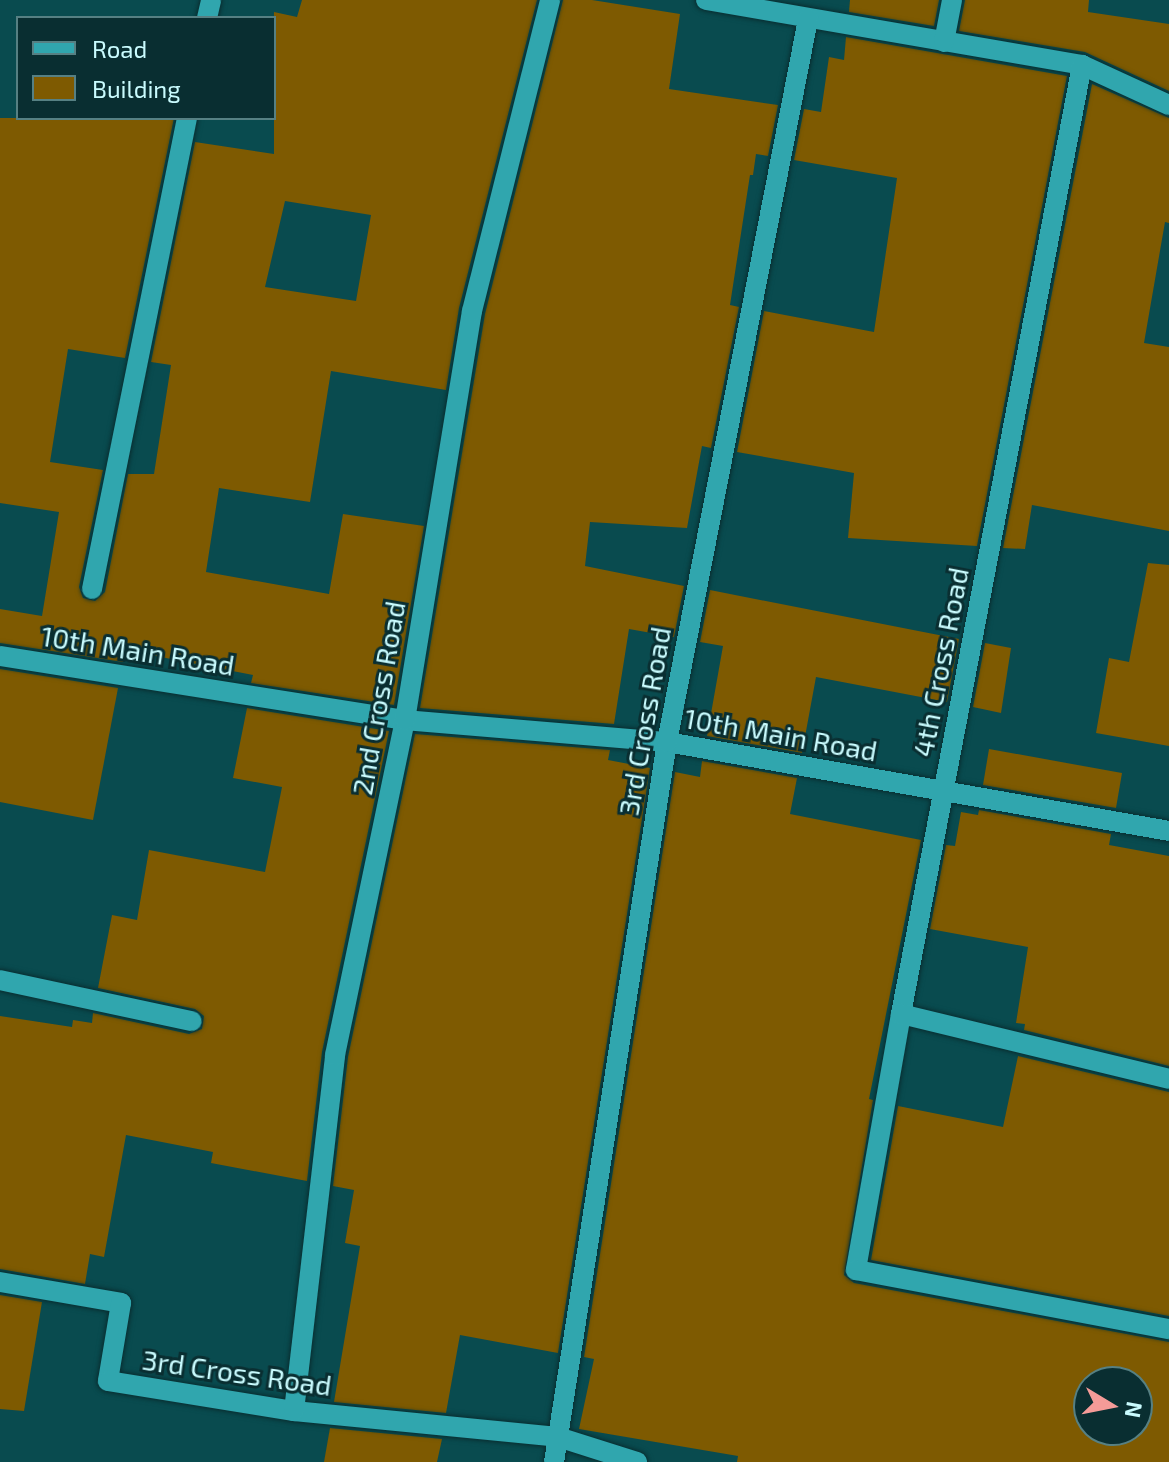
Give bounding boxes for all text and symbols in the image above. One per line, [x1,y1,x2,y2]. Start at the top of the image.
legend [16,16,276,120]
text: Road [92,34,147,63]
text: Building [92,74,181,103]
street label: 4th Cross Road [905,564,975,760]
street label: 2nd Cross Road [344,598,412,798]
street label: 10th Main Road [39,618,237,682]
street label: 3rd Cross Road [611,624,677,818]
street label: 10th Main Road [682,701,880,767]
street label: 3rd Cross Road [140,1342,334,1402]
north arrow [1073,1366,1153,1446]
text: N [1120,1400,1149,1420]

